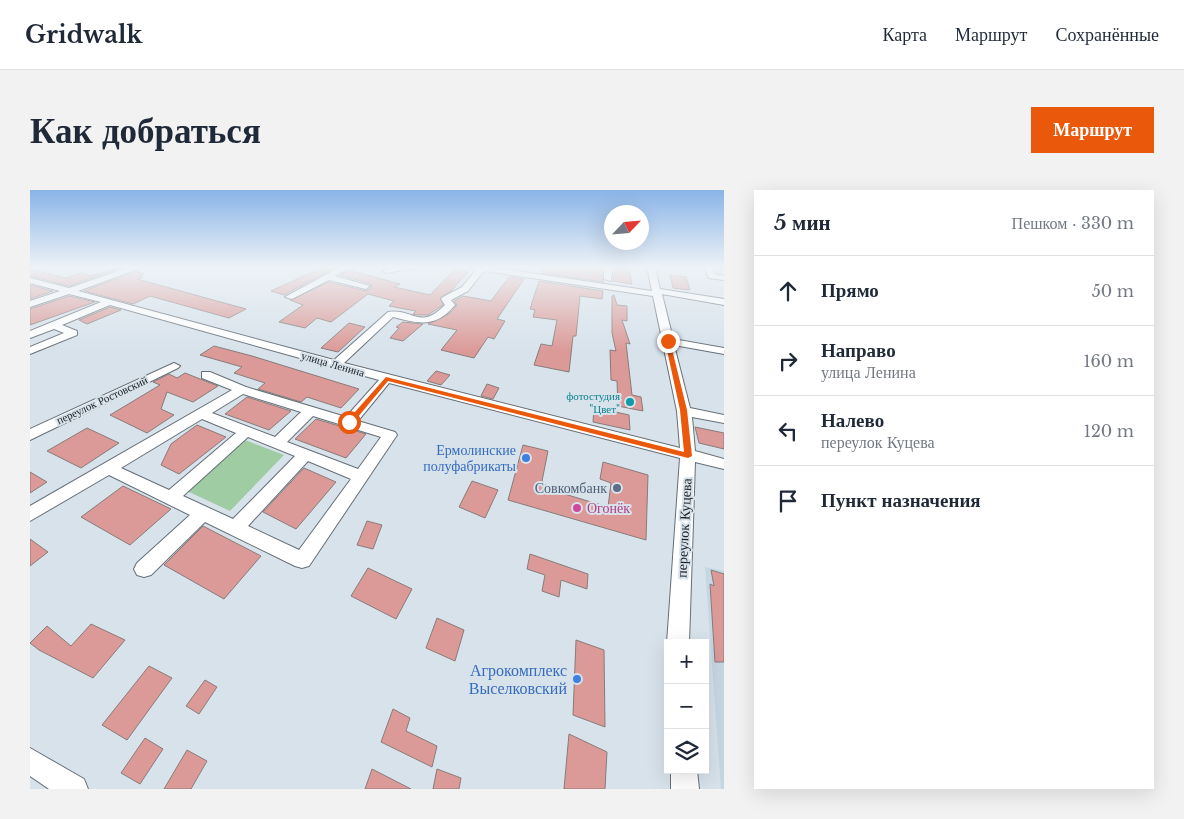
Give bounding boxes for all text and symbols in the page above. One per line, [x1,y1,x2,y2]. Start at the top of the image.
text: Gridwalk [25,20,142,49]
text: Карта [882,24,927,46]
text: Маршрут [955,24,1027,46]
text: Сохранённые [1055,24,1159,46]
button: Маршрут [1031,107,1154,153]
text: Как добраться [30,109,261,152]
north arrow [604,205,649,250]
text: 5 мин [774,210,831,236]
text: Пешком · 330 m [1012,213,1134,233]
icon: ahead [774,277,802,305]
text: Прямо [821,279,879,302]
text: 50 m [1092,281,1134,301]
route end [657,330,680,353]
text: Направо [821,339,896,362]
icon: right [774,347,802,375]
street label: улица Ленина [300,348,366,380]
text: 160 m [1083,351,1134,371]
text: улица Ленина [821,362,916,382]
street label: переулок Ростовский [54,373,150,427]
place label: фотостудия "Цвет" [566,389,620,416]
marker: фотостудия "Цвет" [624,396,636,408]
text: Налево [821,409,884,432]
route start [338,411,361,434]
icon: left [774,417,802,445]
text: 120 m [1084,421,1134,441]
text: переулок Куцева [821,432,935,452]
place label: Ермолинские полуфабрикаты [423,441,517,475]
marker: Ермолинские полуфабрикаты [520,452,532,464]
street label: переулок Куцева [672,477,696,578]
place label: Совкомбанк [535,479,607,497]
marker: Совкомбанк [611,482,623,494]
icon: arrive [774,487,802,515]
text: Пункт назначения [821,489,981,512]
place label: Огонёк [587,499,630,517]
marker: Огонёк [571,502,583,514]
map controls [664,639,709,774]
button: + [664,639,709,684]
place label: Агрокомплекс Выселковский [469,660,567,698]
marker: Агрокомплекс Выселковский [571,673,583,685]
button: − [664,684,709,729]
button: layers [664,729,709,774]

